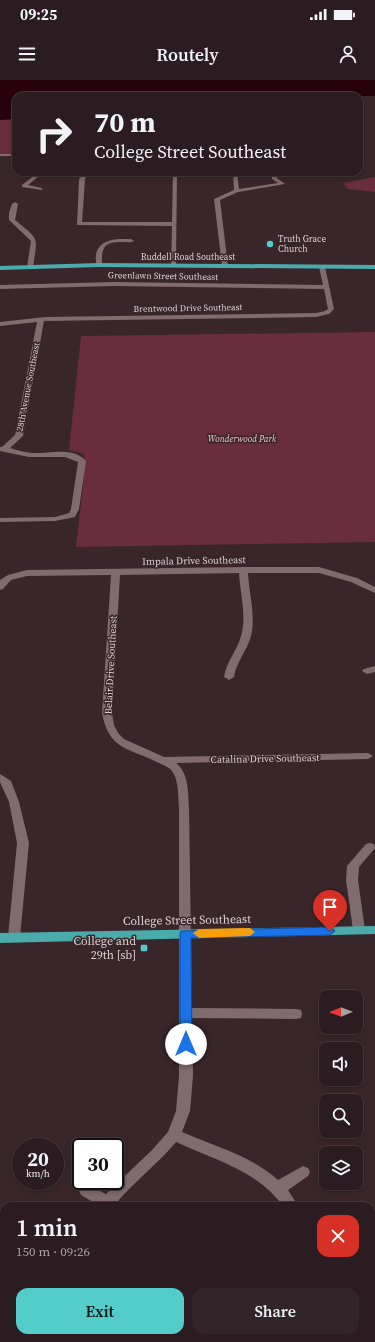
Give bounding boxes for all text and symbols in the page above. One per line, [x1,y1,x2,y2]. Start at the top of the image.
text: 09:25 [20,4,57,25]
text: Routely [156,42,219,67]
icon: menu [16,43,38,65]
icon: person [337,43,359,65]
text: 70 m [94,103,156,141]
icon: right [28,108,80,160]
text: College Street Southeast [94,139,286,164]
place label: Truth Grace Church [278,233,326,255]
marker: Truth Grace Church [265,239,275,249]
street label: Ruddell Road Southeast [141,251,235,263]
street label: Greenlawn Street Southeast [108,269,218,283]
street label: Brentwood Drive Southeast [133,301,243,315]
street label: 28th Avenue Southeast [14,342,42,432]
park label: Wonderwood Park [208,433,277,445]
street label: Impala Drive Southeast [142,553,247,568]
street label: Belair Drive Southeast [101,615,120,715]
street label: Catalina Drive Southeast [210,751,320,766]
pin [313,890,347,931]
icon: arrive [319,896,341,918]
street label: College Street Southeast [123,911,251,929]
place label: College and 29th [sb] [74,933,136,963]
marker: College and 29th [sb] [139,943,149,953]
north arrow [319,990,363,1034]
map controls [319,990,363,1190]
position arrow [165,1023,207,1065]
button: sound [319,1042,363,1086]
button: search [319,1094,363,1138]
speed limit sign: 30 [72,1138,124,1190]
text: 20 [27,1145,49,1173]
button: layers [319,1146,363,1190]
text: km/h [26,1167,50,1180]
text: 1 min [16,1211,78,1244]
button: close [317,1215,359,1257]
text: 150 m · 09:26 [16,1243,90,1260]
button: Exit [16,1288,184,1334]
button: Share [192,1288,359,1334]

